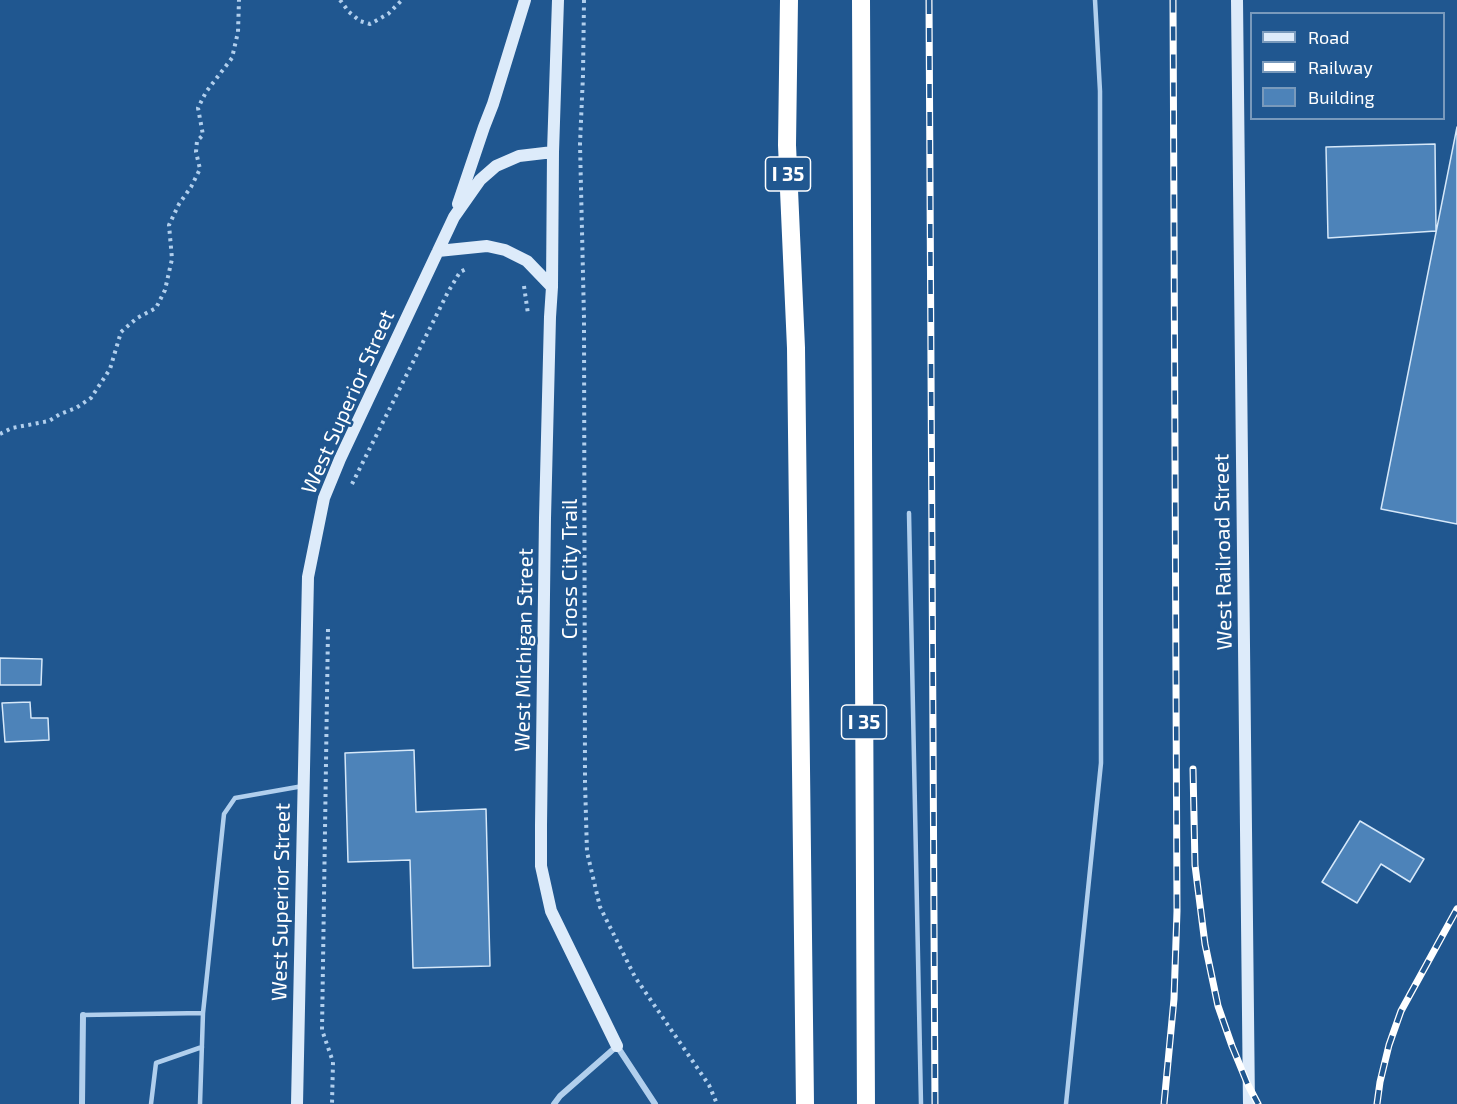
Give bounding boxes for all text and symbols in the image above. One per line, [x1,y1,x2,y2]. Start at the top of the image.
legend [1250,12,1445,120]
text: Road [1308,26,1349,48]
text: Railway [1308,56,1373,78]
text: Building [1308,86,1375,108]
road number: I 35 [766,157,810,191]
street label: West Superior Street [296,306,400,498]
street label: West Railroad Street [1209,453,1237,651]
street label: Cross City Trail [557,499,583,639]
street label: West Michigan Street [510,548,538,752]
road number: I 35 [842,705,886,739]
street label: West Superior Street [267,803,295,1001]

